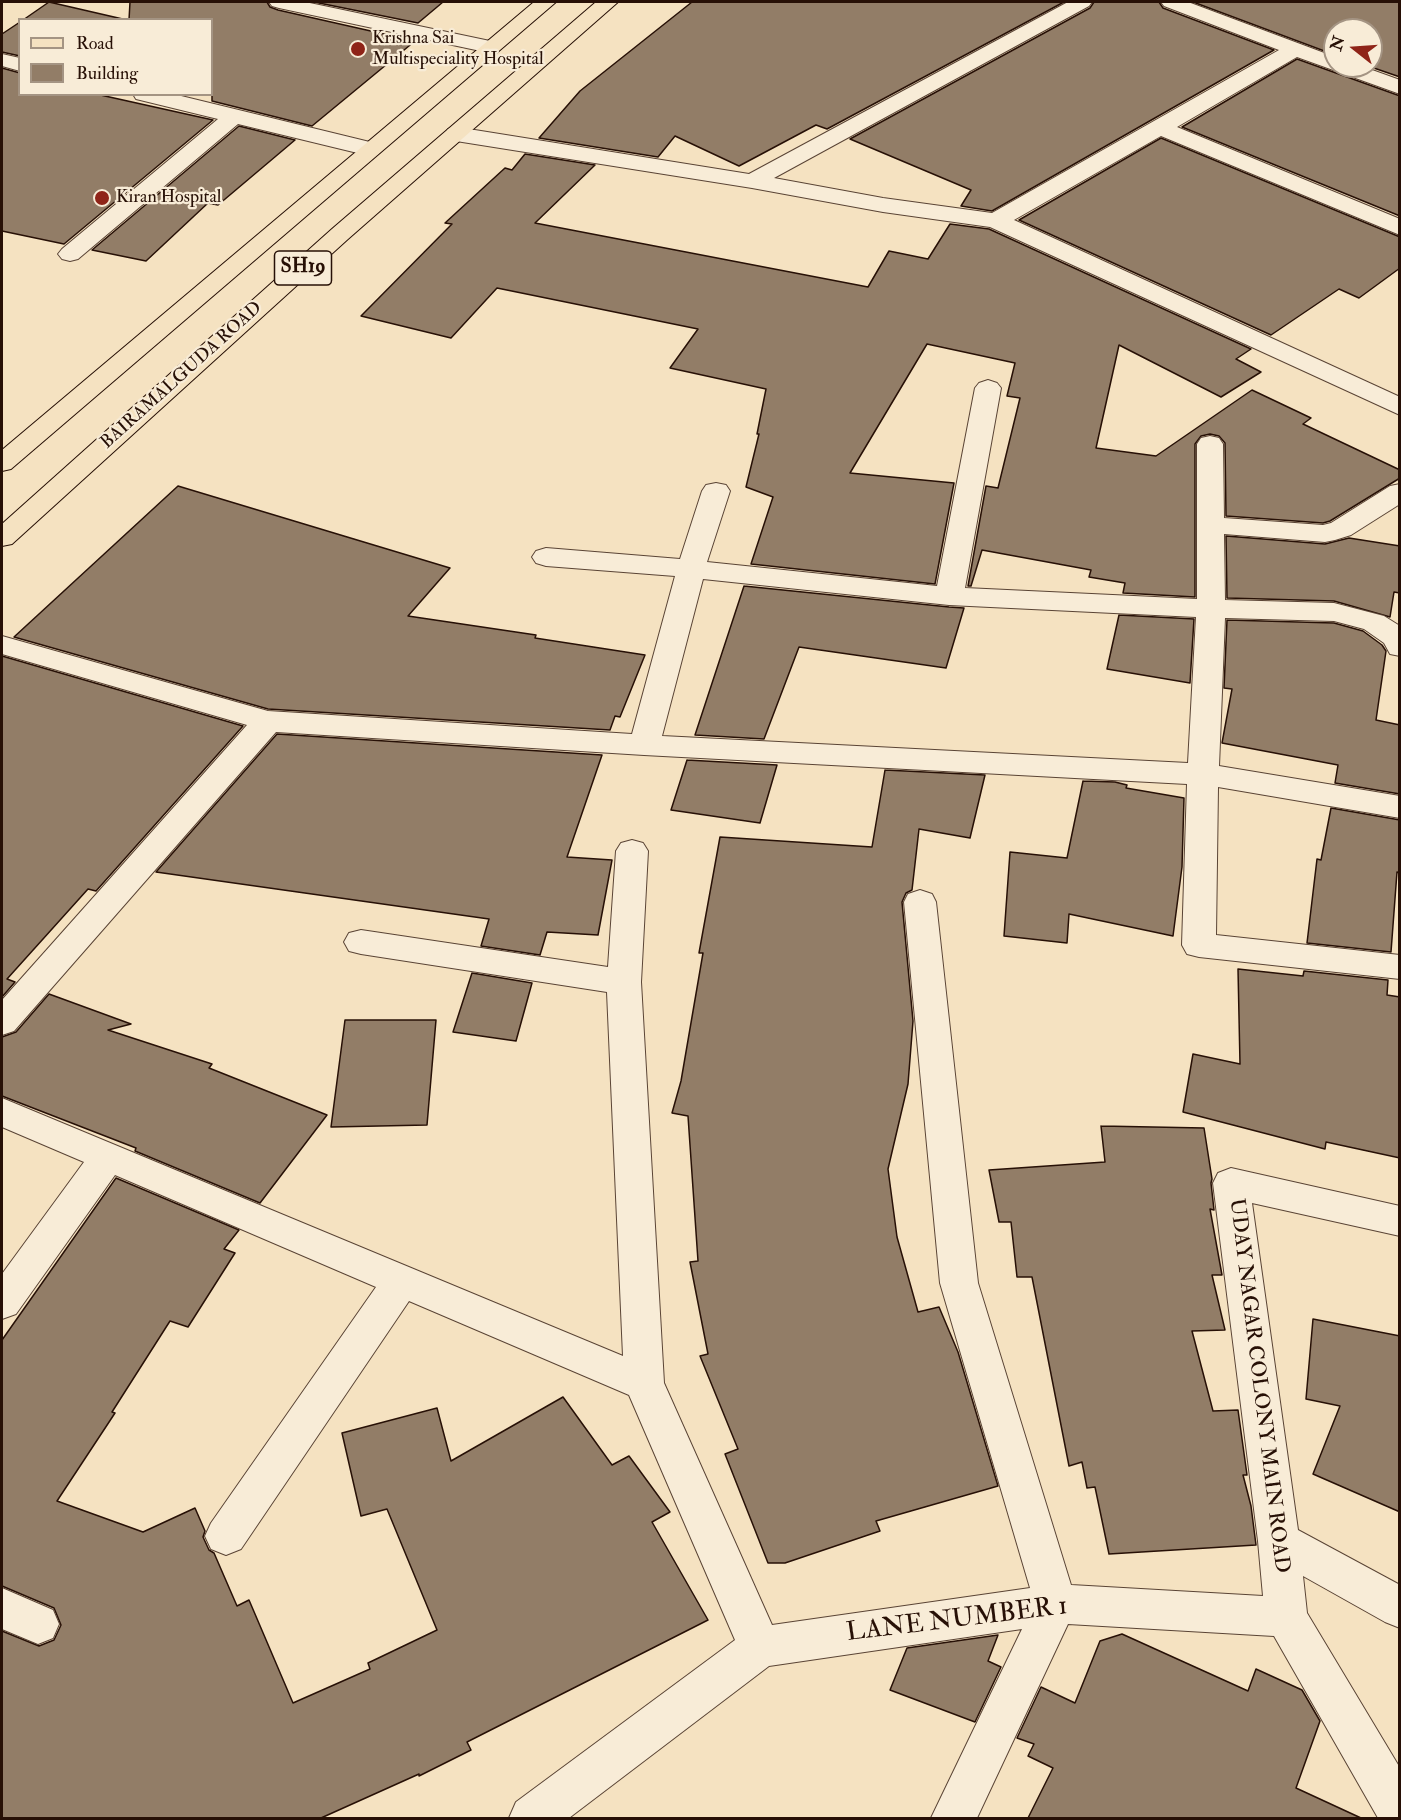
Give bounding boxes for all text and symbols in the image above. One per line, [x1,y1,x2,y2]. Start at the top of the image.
legend [18,18,213,96]
north arrow [1323,18,1383,78]
place label: Krishna Sai Multispeciality Hospital [372,28,544,70]
text: Road [76,32,114,55]
text: N [1326,34,1349,53]
marker: Krishna Sai Multispeciality Hospital [349,40,367,58]
text: Building [76,62,138,85]
place label: Kiran Hospital [116,187,221,209]
marker: Kiran Hospital [93,189,111,207]
road number: SH19 [274,251,332,285]
street label: BAIRAMALGUDA ROAD [97,298,267,454]
street label: UDAY NAGAR COLONY MAIN ROAD [1223,1197,1293,1575]
street label: LANE NUMBER 1 [845,1592,1069,1650]

